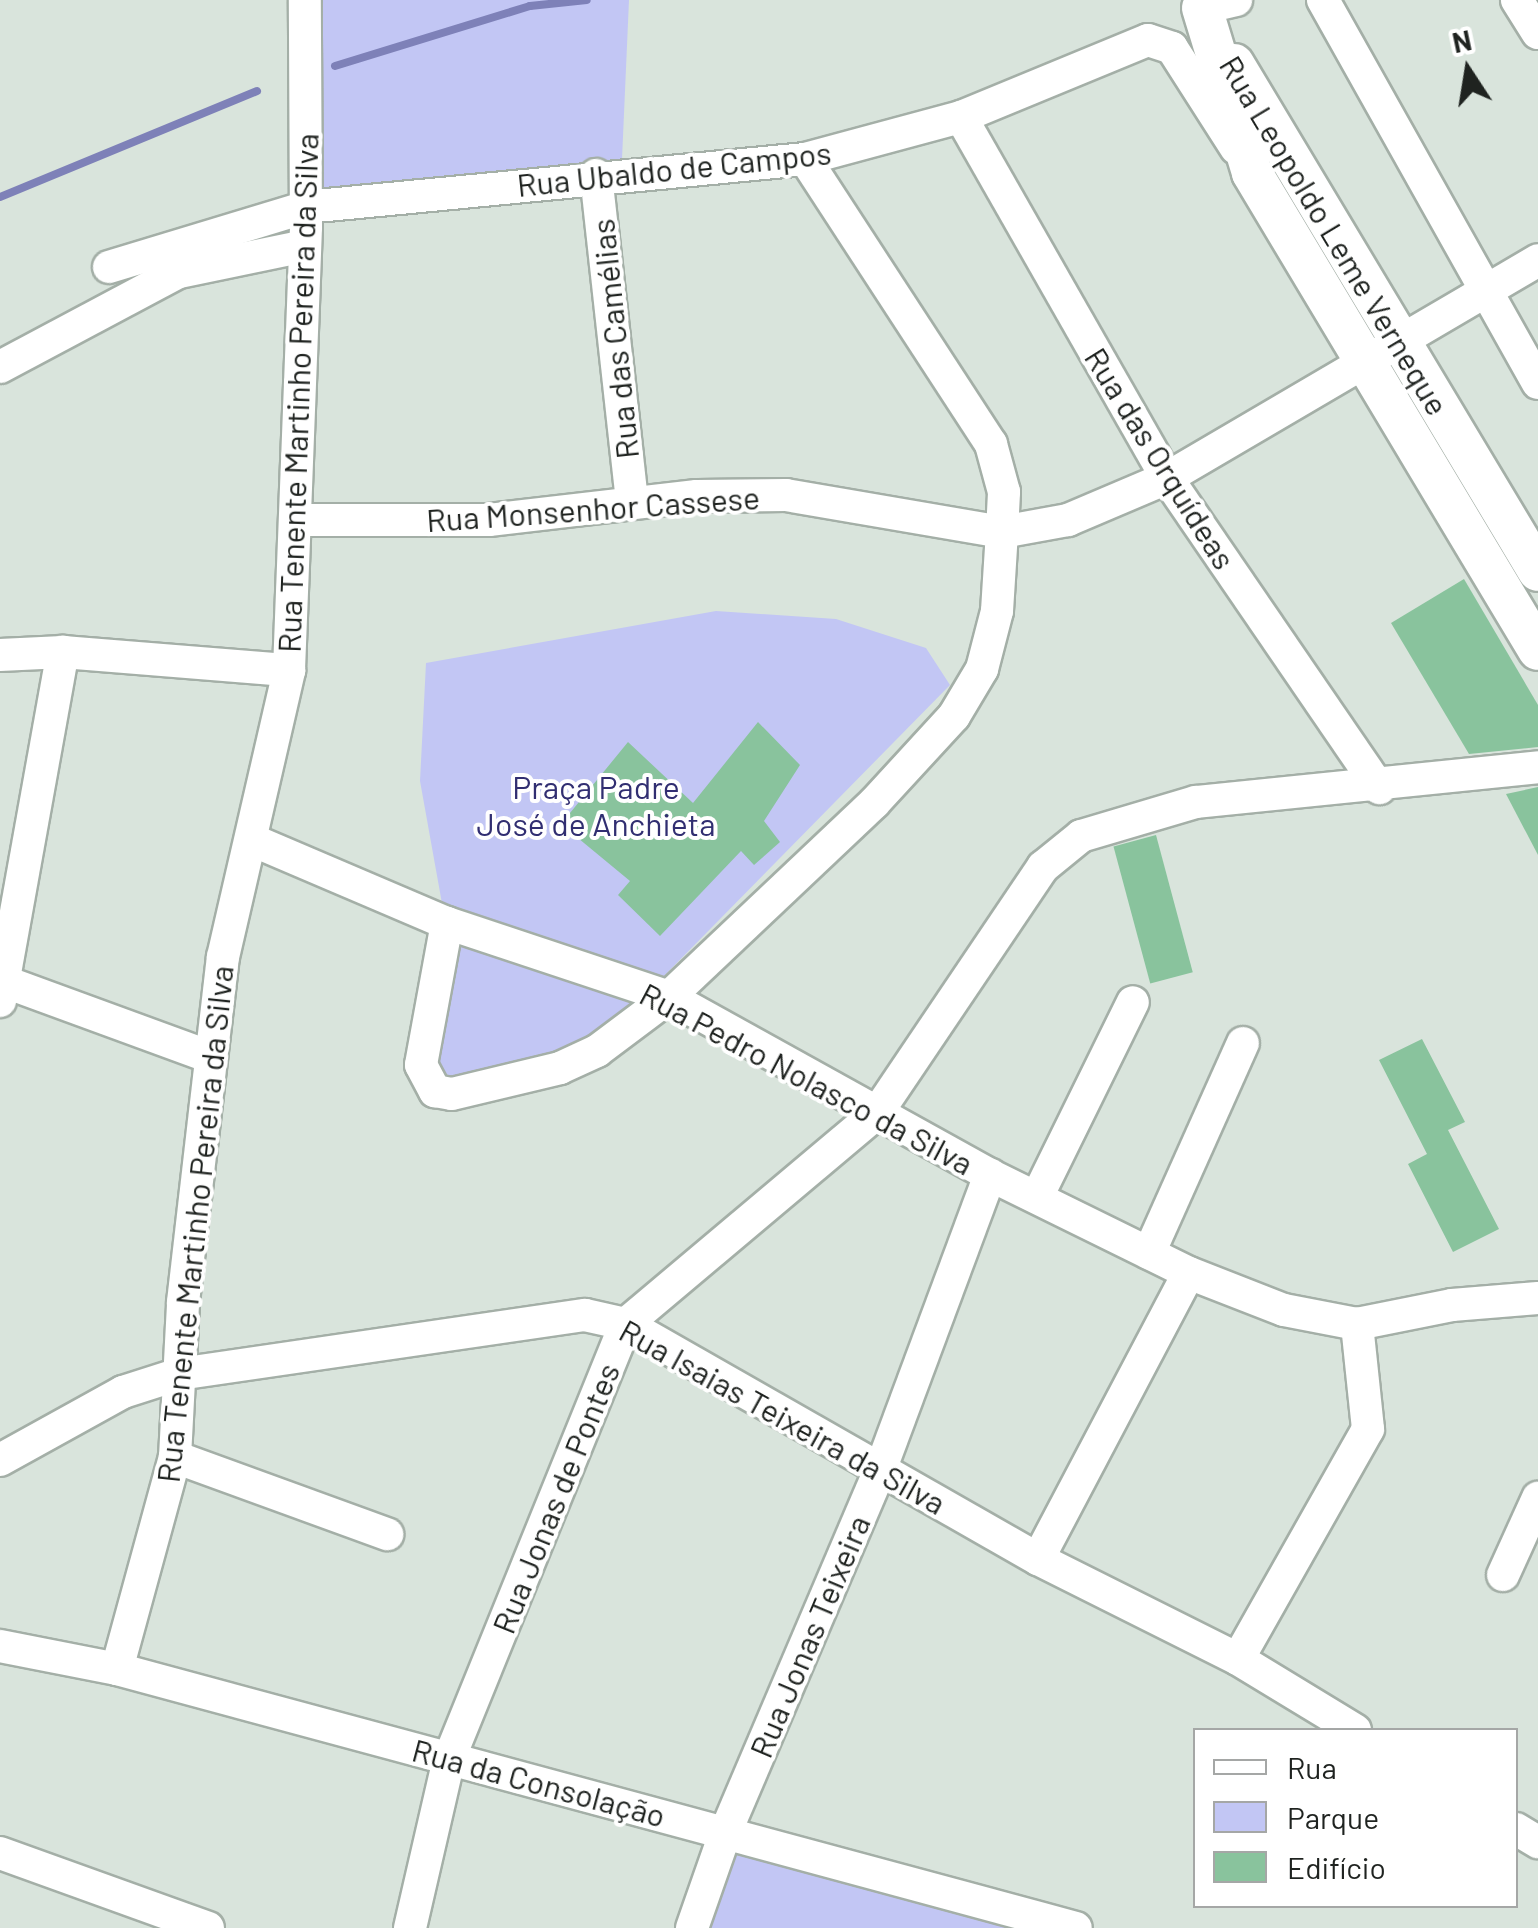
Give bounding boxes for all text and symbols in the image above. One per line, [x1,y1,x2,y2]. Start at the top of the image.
north arrow [1418,20,1518,120]
text: N [1449,22,1474,59]
street label: Rua Leopoldo Leme Verneque [1212,48,1458,422]
street label: Rua Ubaldo de Campos [515,132,833,204]
street label: Rua Tenente Martinho Pereira da Silva [269,133,325,653]
street label: Rua das Camélias [582,217,646,461]
street label: Rua das Orquídeas [1077,340,1245,576]
street label: Rua Monsenhor Cassese [425,477,761,539]
park label: Praça Padre José de Anchieta [476,768,716,843]
street label: Rua Tenente Martinho Pereira da Silva [148,964,240,1484]
street label: Rua Pedro Nolasco da Silva [634,974,980,1182]
street label: Rua Isaias Teixeira da Silva [613,1310,953,1522]
street label: Rua Jonas de Pontes [483,1357,627,1639]
street label: Rua Jonas Teixeira [741,1509,877,1763]
legend [1193,1728,1518,1908]
street label: Rua da Consolação [408,1730,670,1834]
text: Rua [1287,1749,1337,1785]
text: Parque [1287,1799,1379,1835]
text: Edifício [1287,1849,1386,1885]

